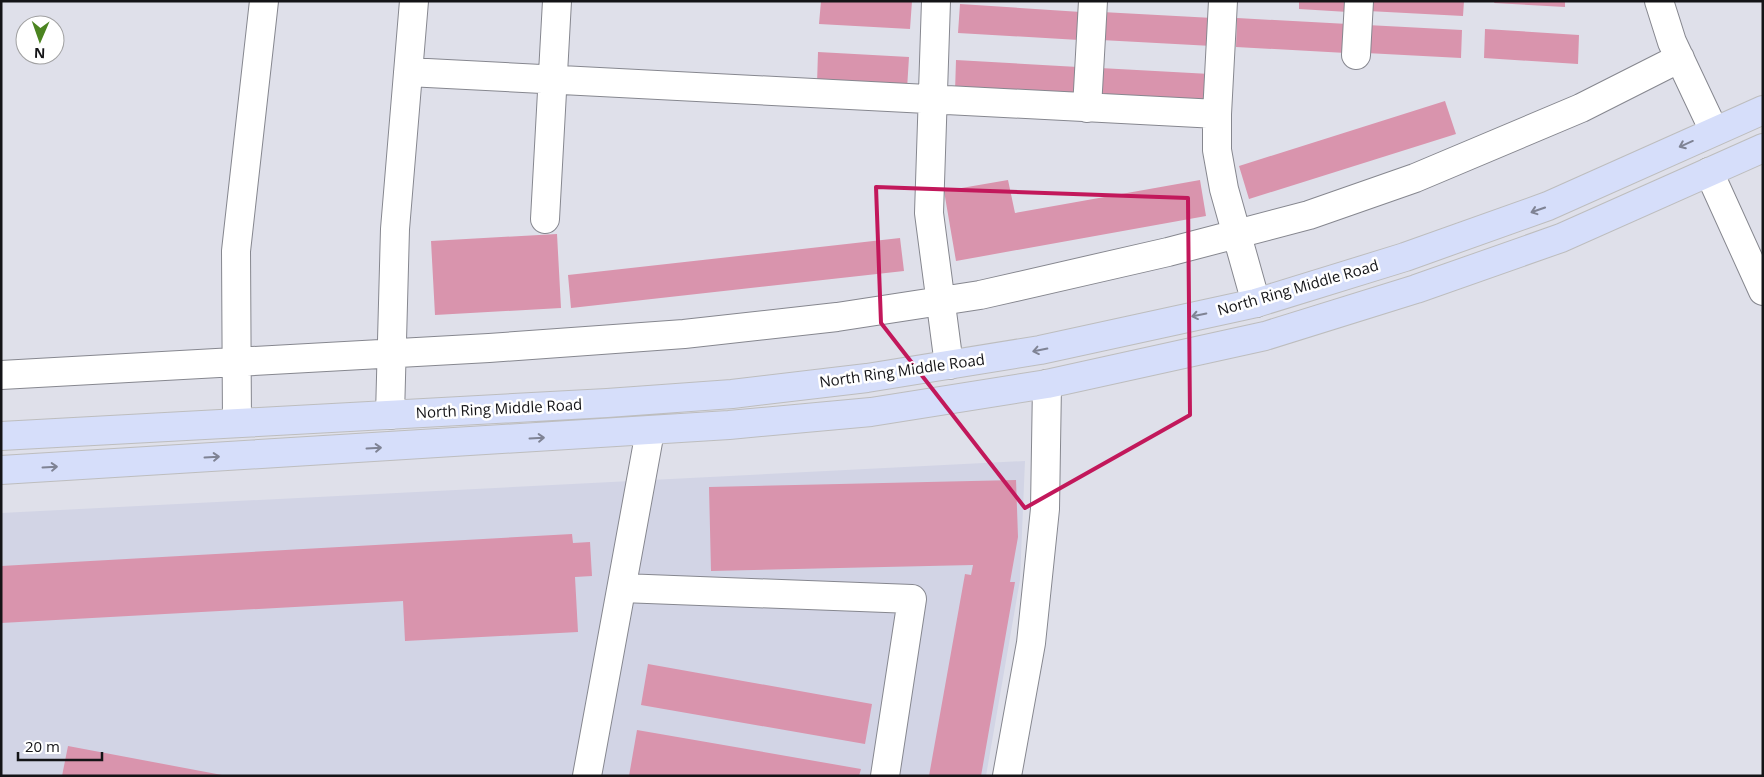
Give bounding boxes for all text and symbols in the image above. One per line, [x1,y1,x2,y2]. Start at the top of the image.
north arrow [15,15,65,65]
text: N [34,44,46,63]
one-way arrow [1679,139,1694,149]
one-way arrow [1530,206,1546,215]
street label: North Ring Middle Road [1215,254,1381,320]
one-way arrow [1192,311,1208,320]
one-way arrow [1033,345,1049,355]
street label: North Ring Middle Road [818,349,986,392]
street label: North Ring Middle Road [415,394,583,422]
one-way arrow [528,433,544,442]
one-way arrow [366,443,382,452]
one-way arrow [204,453,220,462]
one-way arrow [42,462,58,471]
scale bar [18,730,101,762]
text: 20 m [25,736,60,756]

